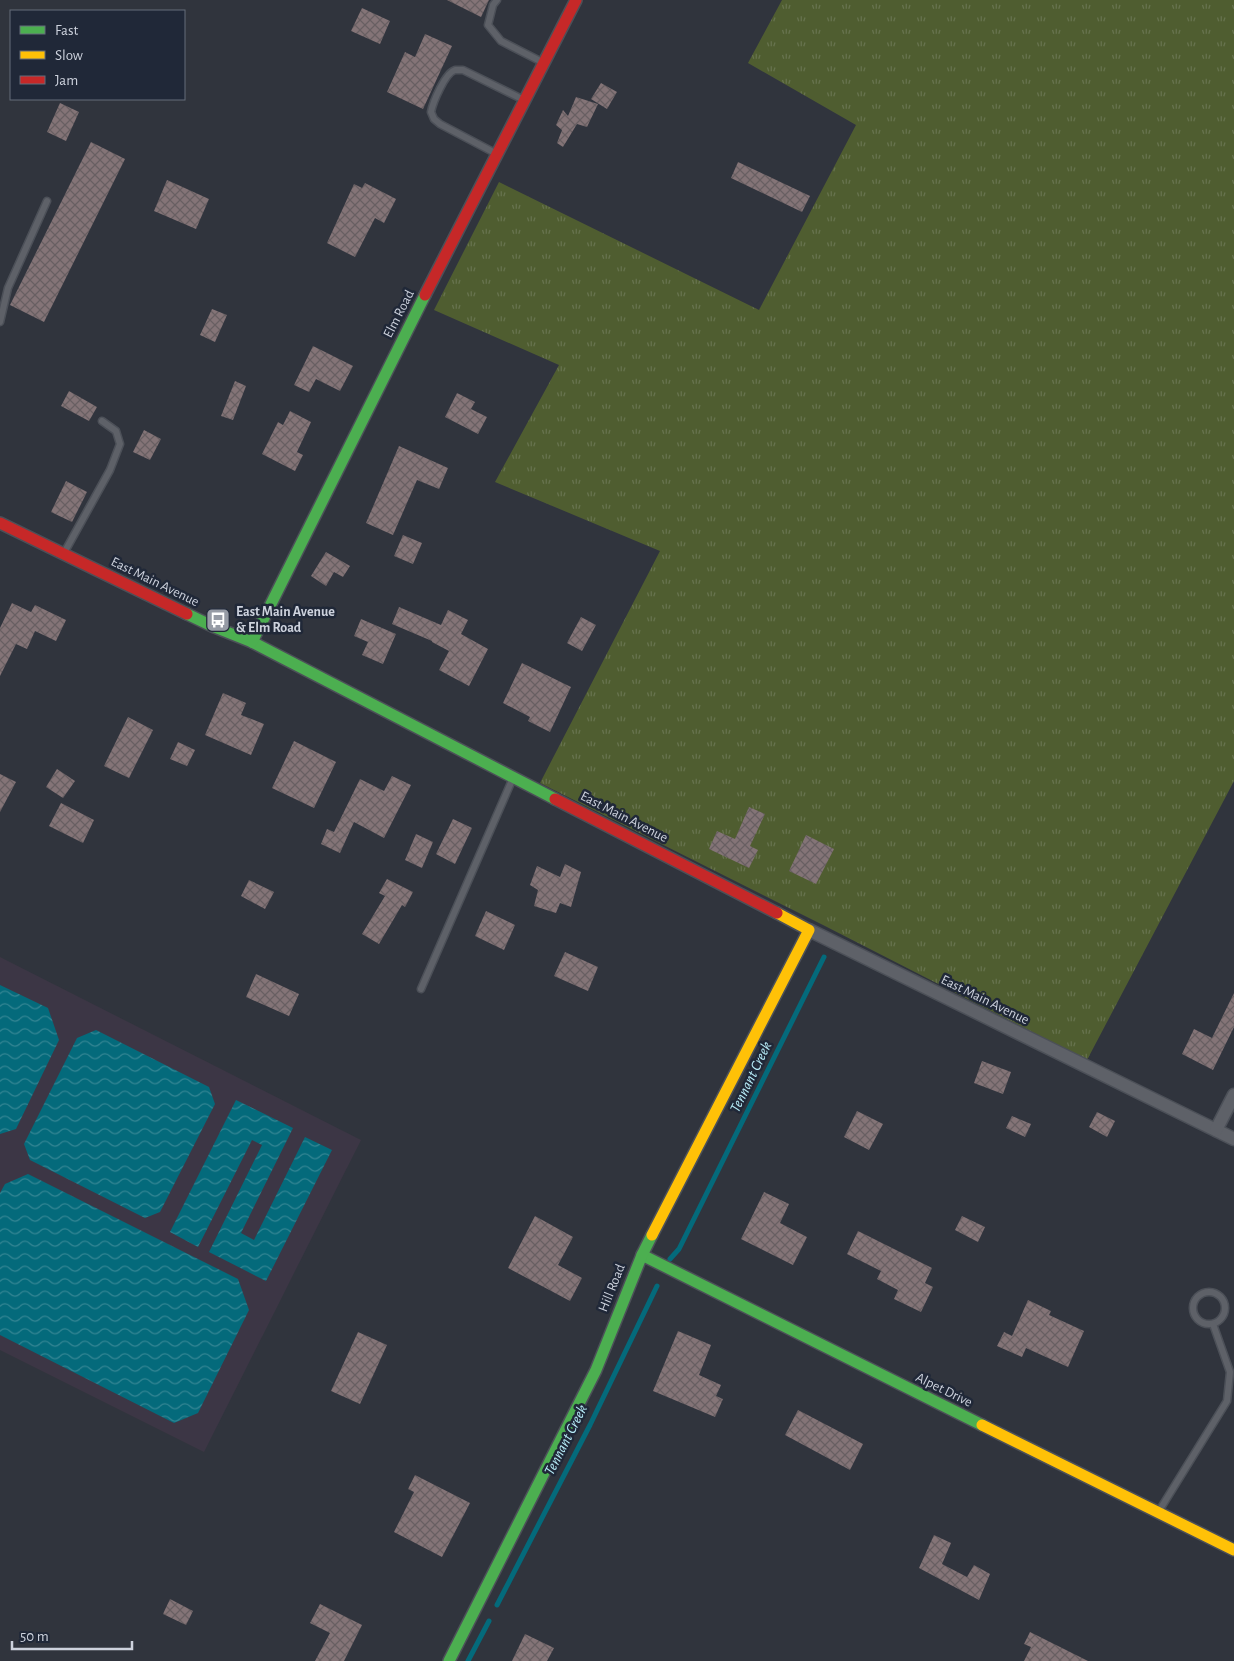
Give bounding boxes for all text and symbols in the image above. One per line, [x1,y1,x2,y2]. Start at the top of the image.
legend [10,10,185,100]
text: Fast [55,23,79,38]
text: Slow [55,48,83,63]
text: Jam [55,73,78,88]
street label: Elm Road [381,288,417,340]
street label: East Main Avenue [109,555,201,609]
place label: East Main Avenue & Elm Road [236,605,335,635]
bus stop icon: East Main Avenue & Elm Road [205,607,231,633]
street label: East Main Avenue [578,789,670,845]
street label: East Main Avenue [939,973,1031,1027]
water label: Tennant Creek [727,1039,775,1115]
street label: Hill Road [596,1262,628,1314]
street label: Alpet Drive [914,1370,974,1410]
water label: Tennant Creek [542,1402,590,1478]
scale bar [12,1618,132,1650]
text: 50 m [20,1629,49,1644]

